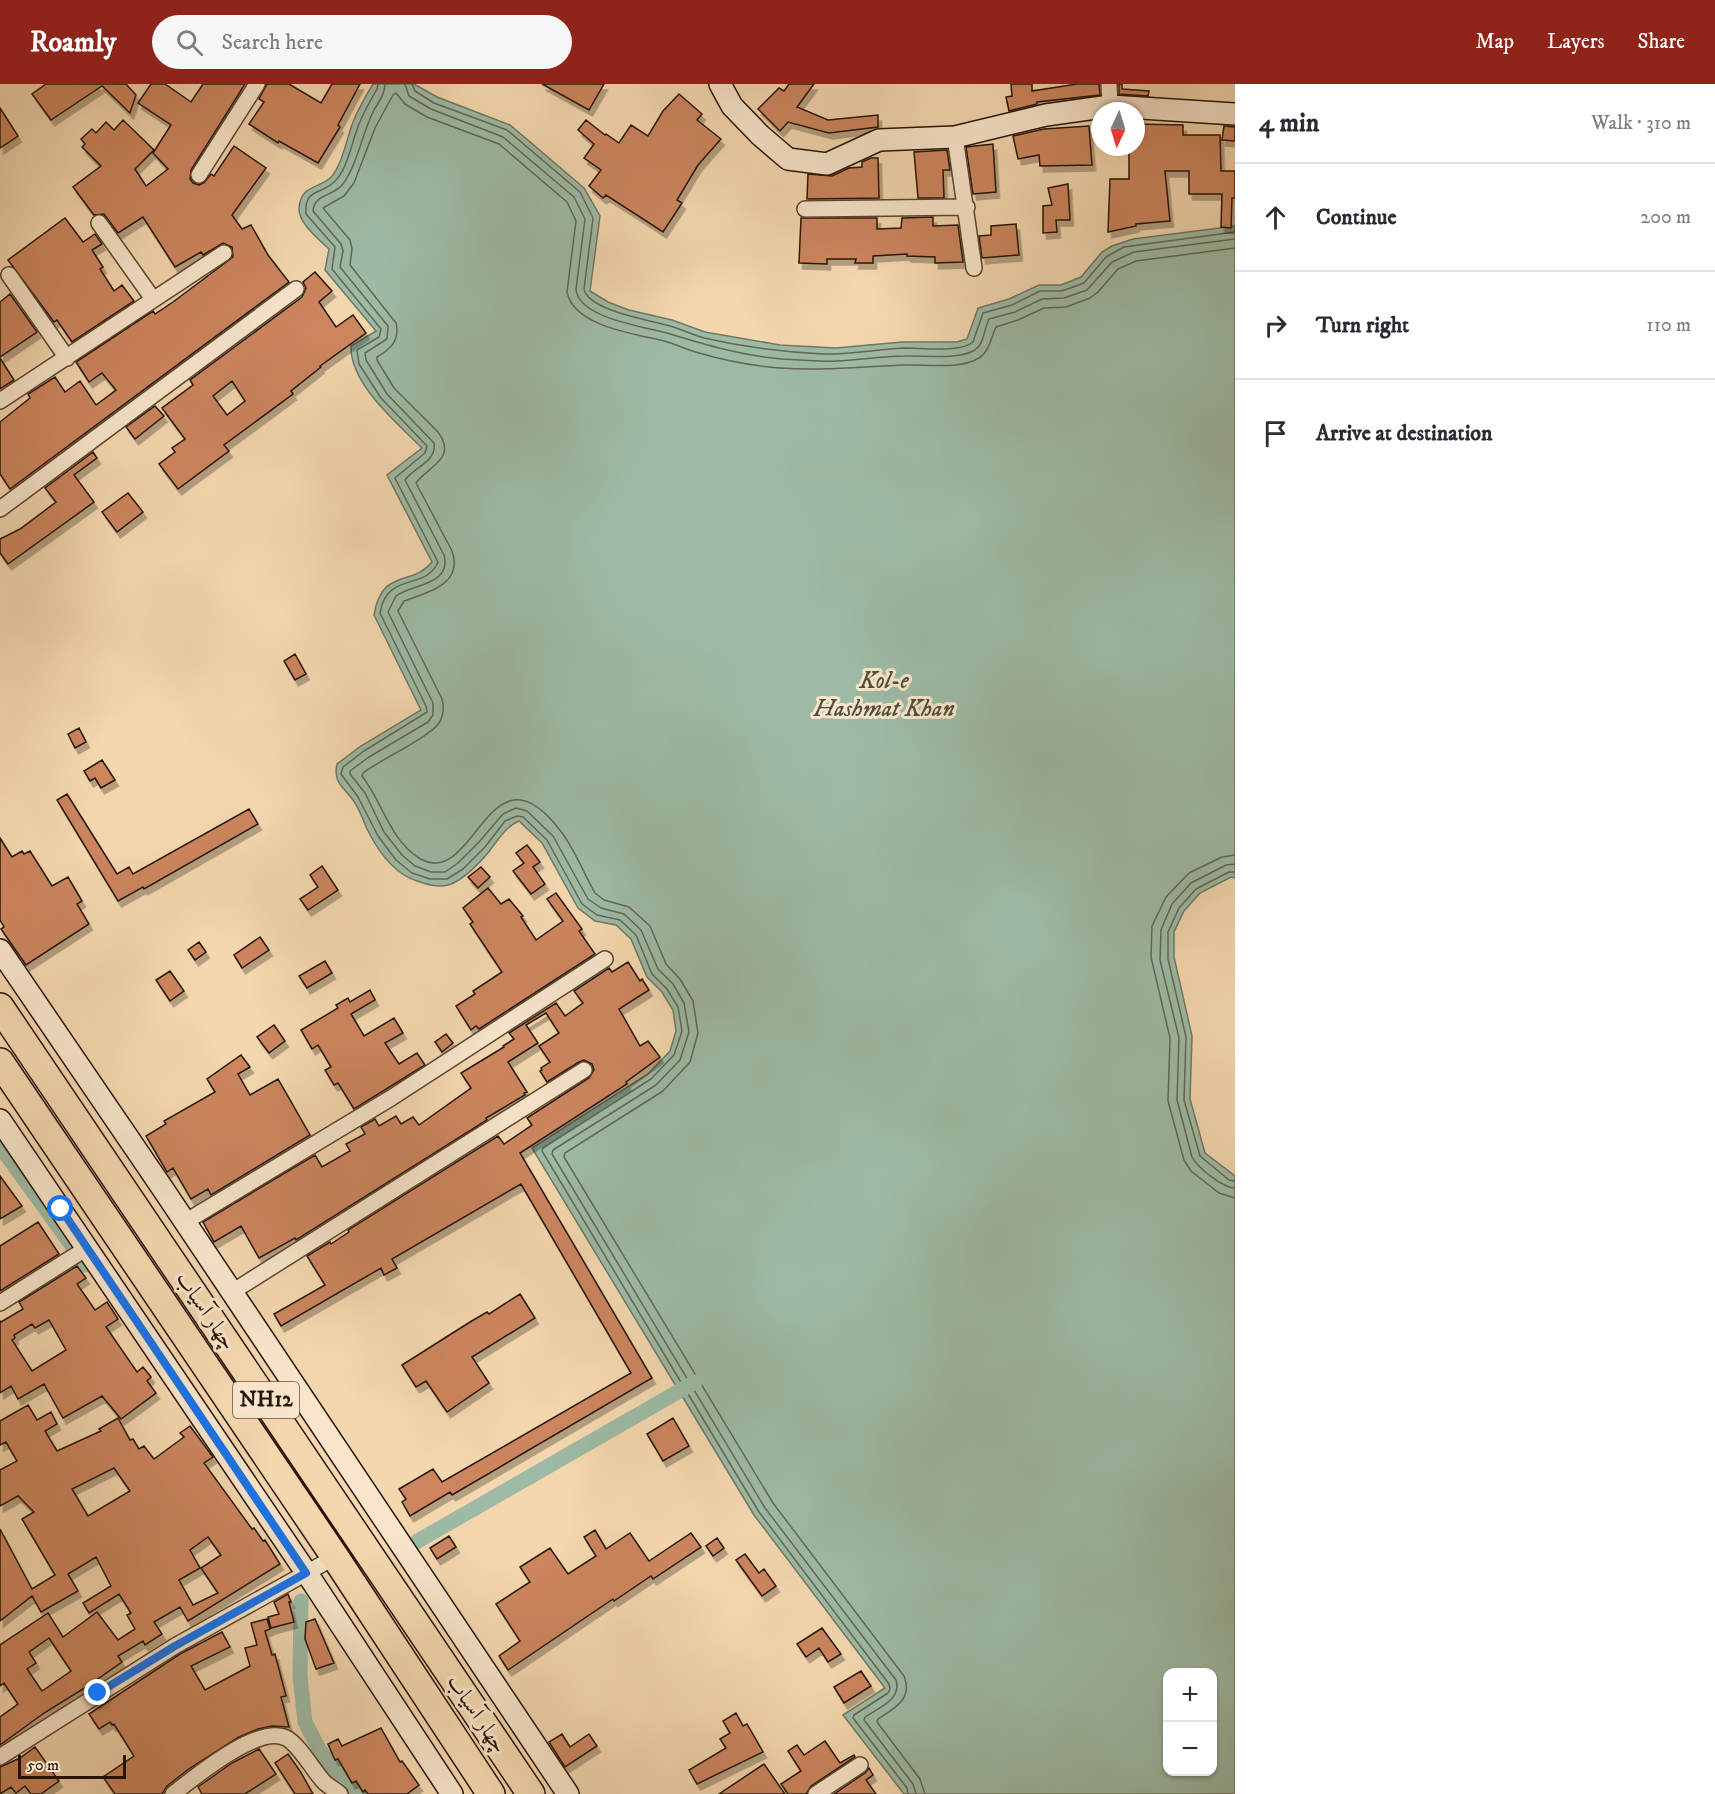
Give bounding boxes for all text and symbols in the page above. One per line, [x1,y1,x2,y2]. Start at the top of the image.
search box [152,15,572,69]
text: Roamly [30,25,116,60]
icon: search [173,26,206,59]
text: Search here [221,29,323,56]
text: Map [1475,29,1514,55]
text: Layers [1547,29,1605,55]
text: Share [1638,29,1685,55]
north arrow [1091,102,1145,156]
text: 4 min [1259,107,1319,140]
text: Walk · 310 m [1591,111,1691,136]
icon: ahead [1259,201,1292,234]
text: Continue [1316,204,1397,231]
text: 200 m [1640,205,1691,230]
icon: right [1259,309,1292,342]
text: Turn right [1316,312,1409,339]
text: 110 m [1646,313,1691,338]
icon: arrive [1259,417,1292,450]
text: Arrive at destination [1316,420,1493,447]
water label: Kol-e Hashmat Khan [812,666,955,724]
route start [47,1195,73,1221]
street label: چهار آسیاب [170,1266,243,1356]
road number: NH12 [233,1382,299,1418]
map controls [1163,1668,1217,1776]
button: + [1163,1668,1217,1722]
street label: چهار آسیاب [441,1669,514,1759]
route end [84,1679,110,1705]
button: − [1163,1722,1217,1776]
scale bar [18,1752,126,1780]
text: 50 m [27,1755,59,1775]

